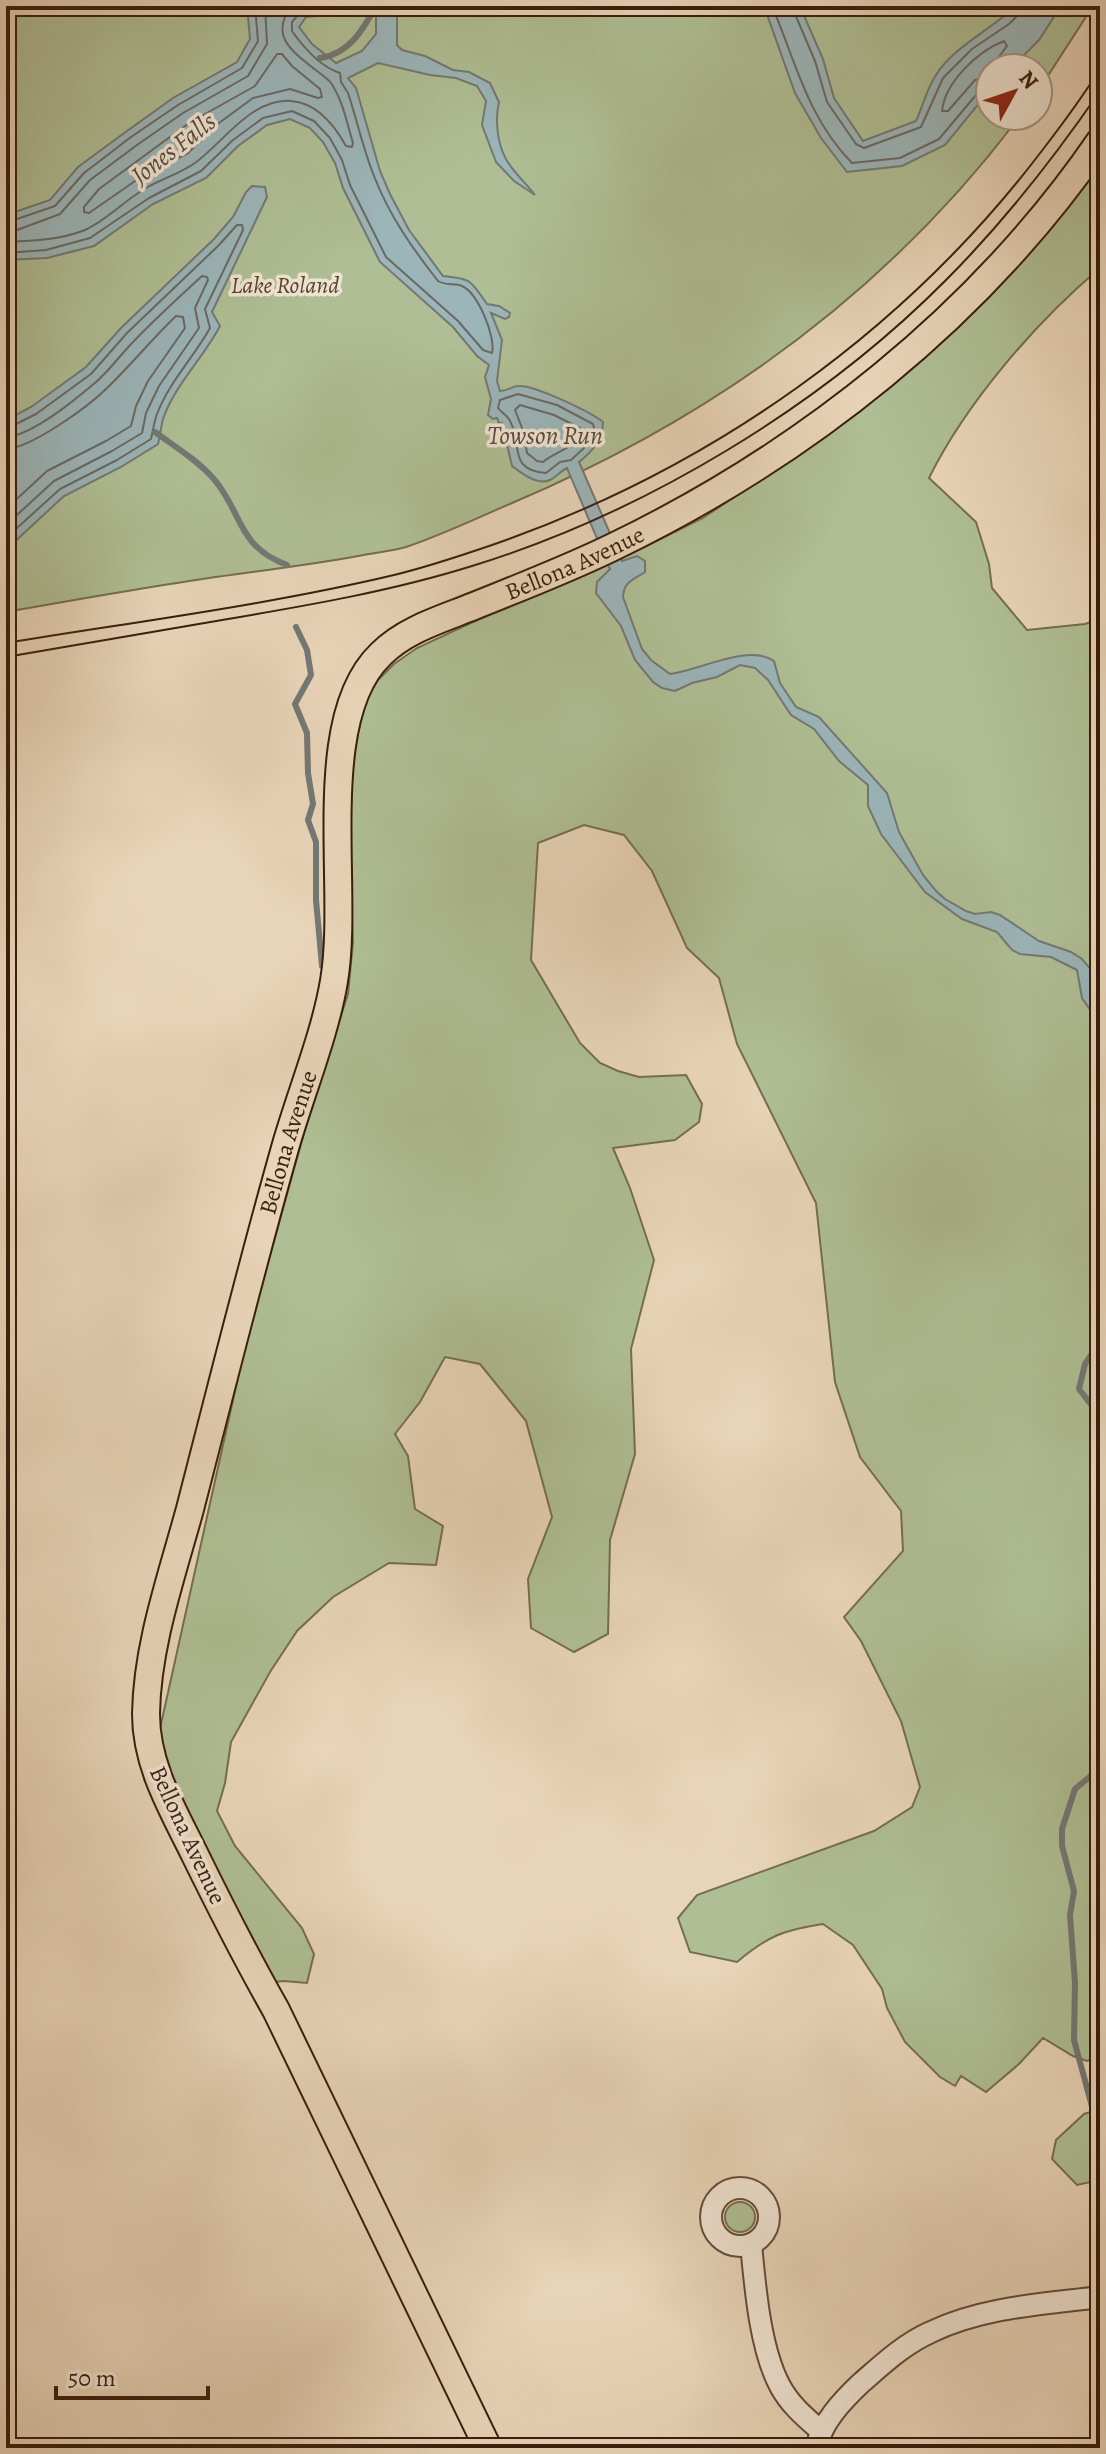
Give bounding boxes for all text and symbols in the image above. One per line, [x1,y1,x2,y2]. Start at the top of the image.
north arrow [974,52,1054,132]
text: N [1012,64,1045,96]
water label: Jones Falls [123,104,223,193]
park label: Lake Roland [231,269,339,301]
water label: Towson Run [487,418,603,453]
street label: Bellona Avenue [500,518,650,608]
street label: Bellona Avenue [251,1066,325,1218]
street label: Bellona Avenue [142,1761,234,1909]
scale bar [56,2350,208,2400]
text: 50 m [68,2362,116,2394]

